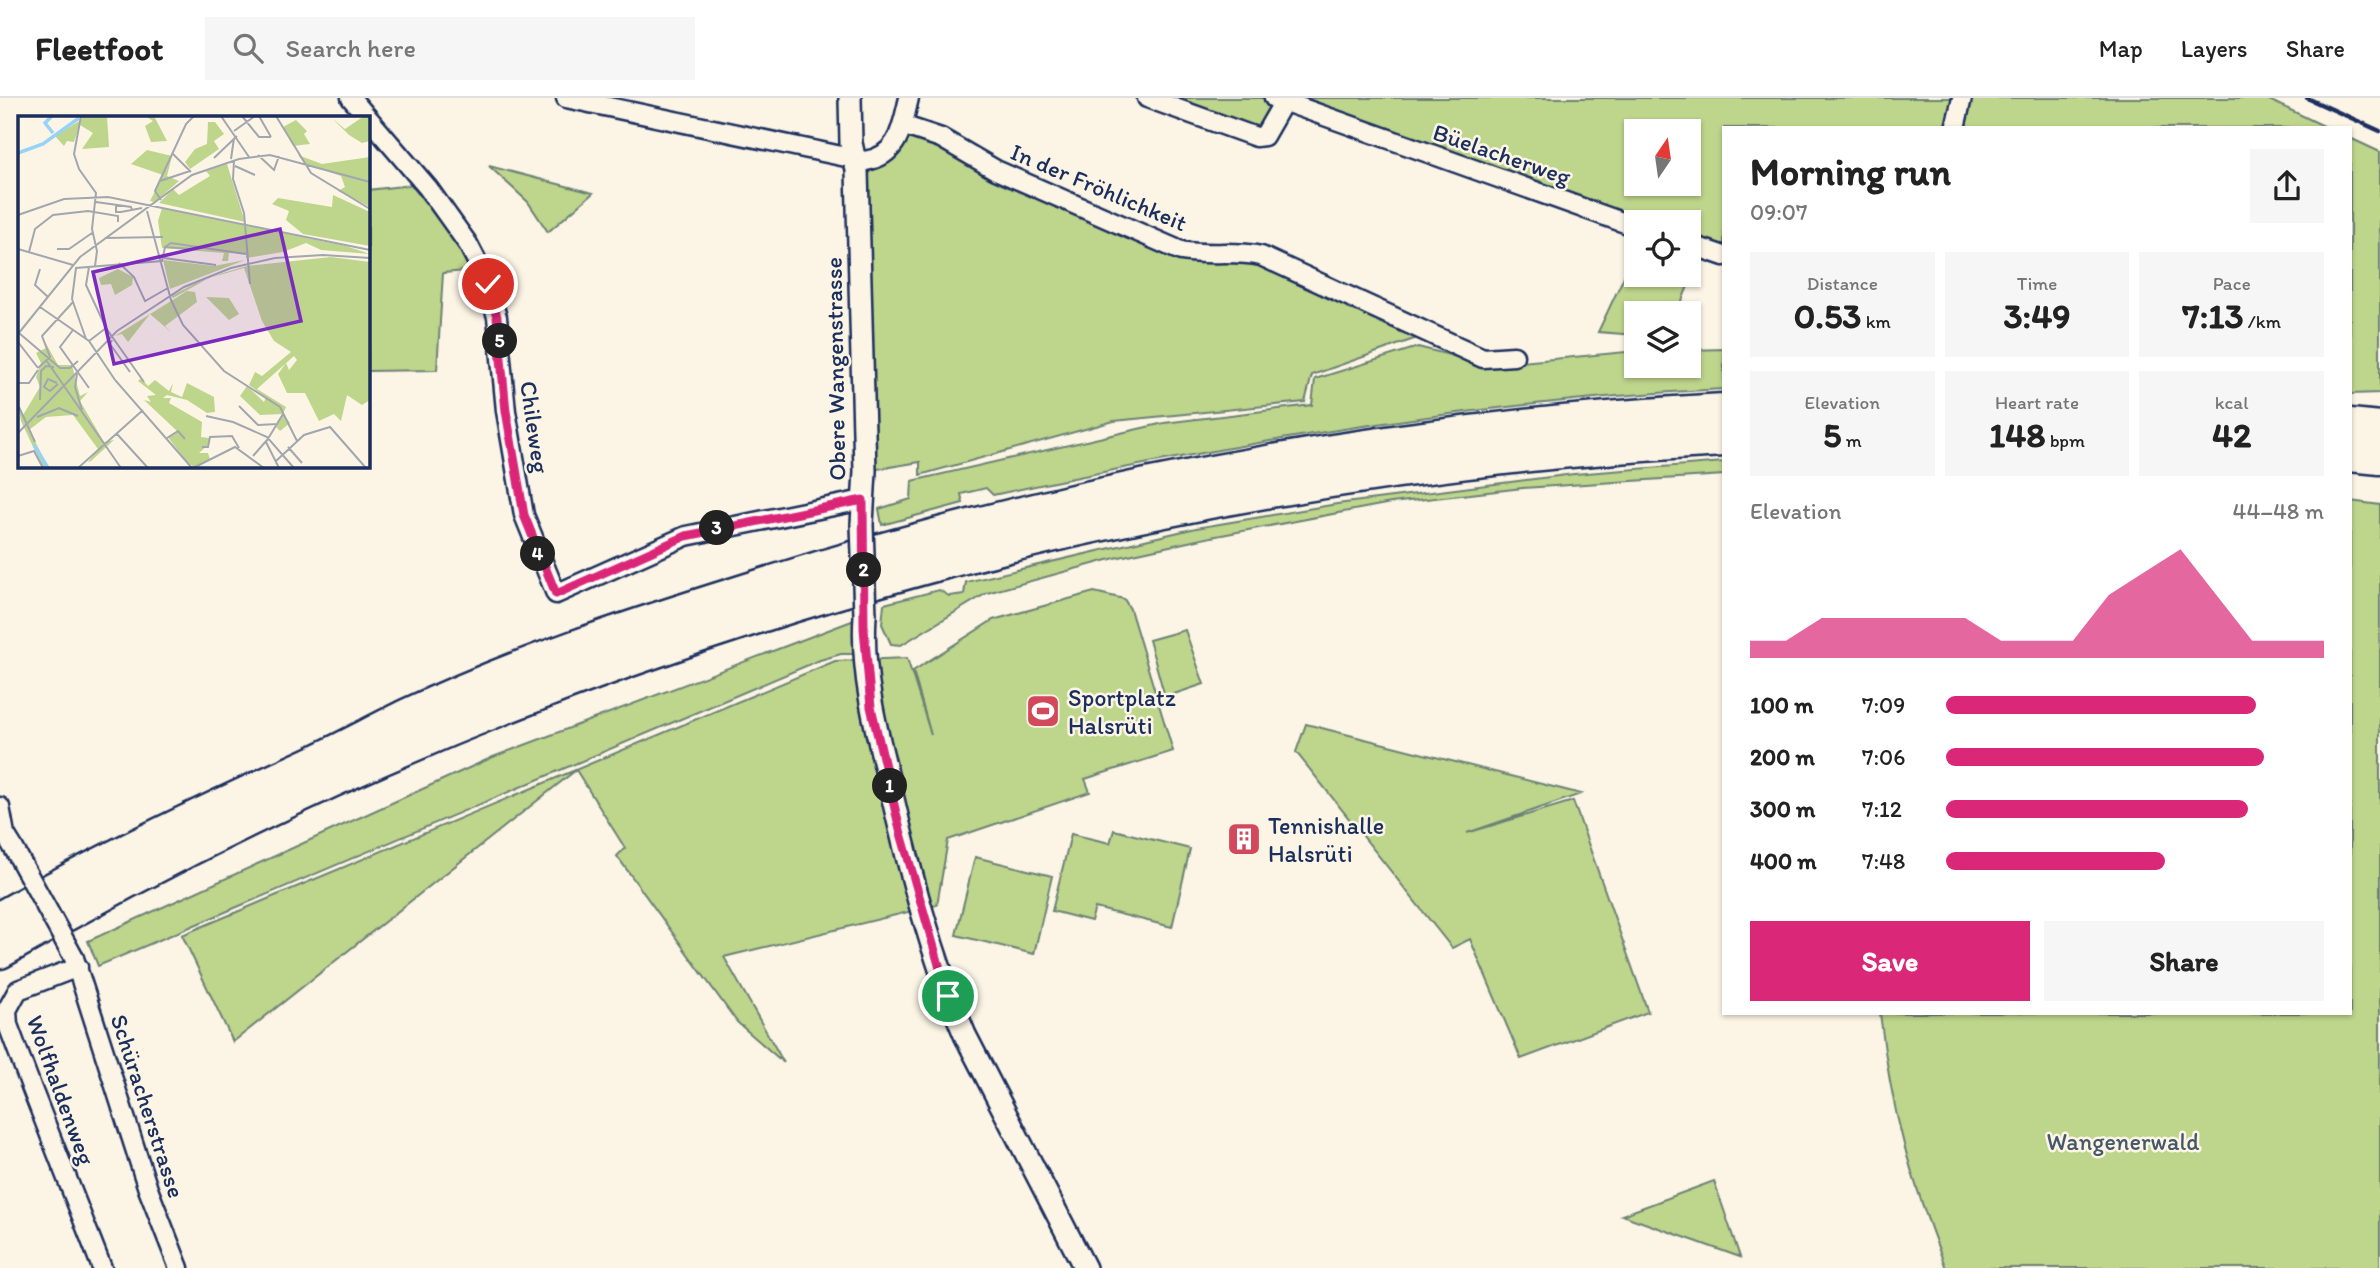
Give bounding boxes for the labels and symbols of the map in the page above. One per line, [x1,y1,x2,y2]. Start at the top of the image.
inset map [18,116,369,467]
street label: Büelacherweg [1429,117,1575,191]
north arrow [1624,119,1701,196]
street label: In der Fröhlichkeit [1006,137,1192,237]
pin [458,254,518,314]
street label: Obere Wangenstrasse [819,257,851,481]
pin: 5 [482,324,518,358]
street label: Chileweg [514,379,556,476]
pin: 3 [700,510,734,546]
pin: 4 [520,536,556,572]
pin: 2 [846,552,882,588]
place label: Sportplatz Halsrüti [1068,683,1176,740]
sports icon: Sportplatz Halsrüti [1024,692,1062,730]
pin: 1 [872,768,908,804]
place label: Tennishalle Halsrüti [1268,811,1384,868]
building icon: Tennishalle Halsrüti [1225,820,1263,858]
pin [918,966,978,1026]
street label: Wolfhaldenweg [20,1011,102,1170]
street label: Schüracherstrasse [105,1011,191,1201]
park label: Wangenerwald [2047,1127,2199,1156]

